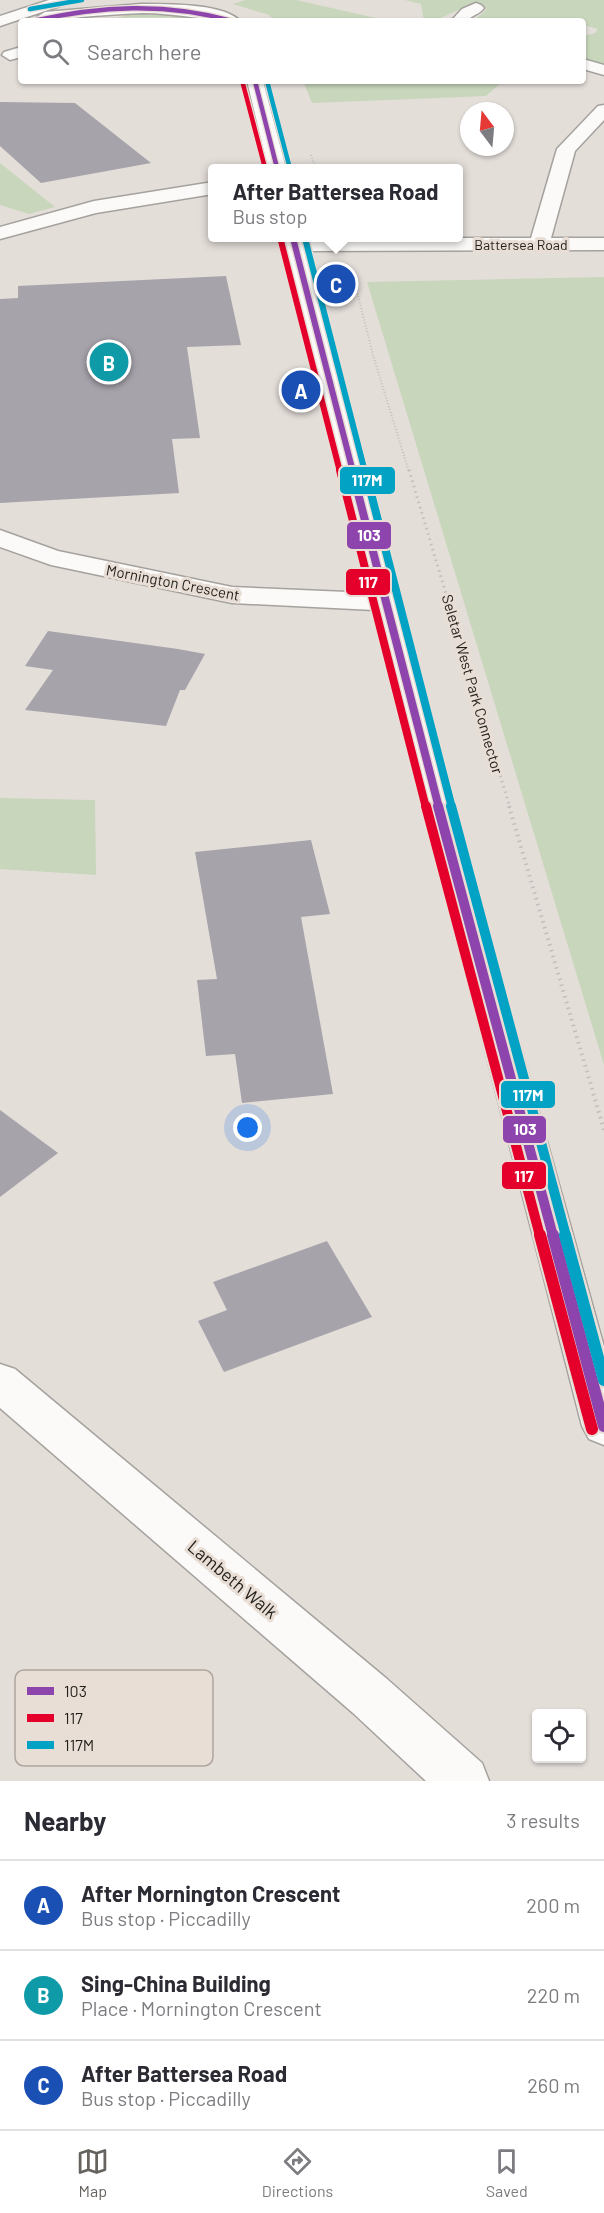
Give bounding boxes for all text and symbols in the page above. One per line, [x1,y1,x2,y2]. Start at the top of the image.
search box [18,18,586,84]
icon: search [39,35,72,68]
text: Search here [87,38,201,64]
north arrow [460,102,514,156]
popup [208,164,463,242]
text: After Battersea Road [232,178,439,204]
text: Bus stop [232,204,308,228]
street label: Battersea Road [474,236,568,253]
pin: C [316,262,356,306]
pin: B [90,340,128,385]
pin: A [282,368,320,412]
line badge: 117M [339,466,396,495]
text: 117M [352,470,382,489]
line badge: 103 [346,521,392,550]
text: 103 [357,525,381,544]
street label: Mornington Crescent [105,560,241,604]
line badge: 117 [345,568,391,596]
text: 117 [358,572,378,591]
street label: Seletar West Park Connector [439,592,507,776]
line badge: 117M [500,1080,556,1109]
text: 117M [513,1085,543,1104]
your location [233,1113,262,1142]
line badge: 103 [502,1115,547,1144]
text: 103 [513,1119,537,1138]
line badge: 117 [501,1161,547,1190]
text: 117 [514,1166,534,1185]
street label: Lambeth Walk [184,1535,282,1623]
legend [15,1670,213,1766]
text: 103 [64,1681,87,1700]
text: 117 [64,1708,83,1727]
map controls [532,1709,586,1763]
button: locate [532,1709,586,1763]
text: 117M [64,1735,94,1754]
text: Nearby [24,1805,106,1836]
text: 3 results [506,1808,580,1832]
text: After Mornington Crescent [81,1880,340,1906]
text: A [37,1893,50,1917]
text: 200 m [526,1893,580,1917]
text: Bus stop · Piccadilly [81,1906,251,1930]
text: Sing-China Building [81,1970,271,1996]
text: B [37,1983,50,2007]
text: 220 m [527,1983,580,2007]
text: Place · Mornington Crescent [81,1996,322,2020]
text: After Battersea Road [81,2060,287,2086]
text: C [37,2073,50,2097]
text: 260 m [527,2073,580,2097]
text: Bus stop · Piccadilly [81,2086,251,2110]
tab: Map [76,2145,109,2200]
tab: Directions [262,2145,333,2200]
tab: Saved [486,2145,528,2200]

